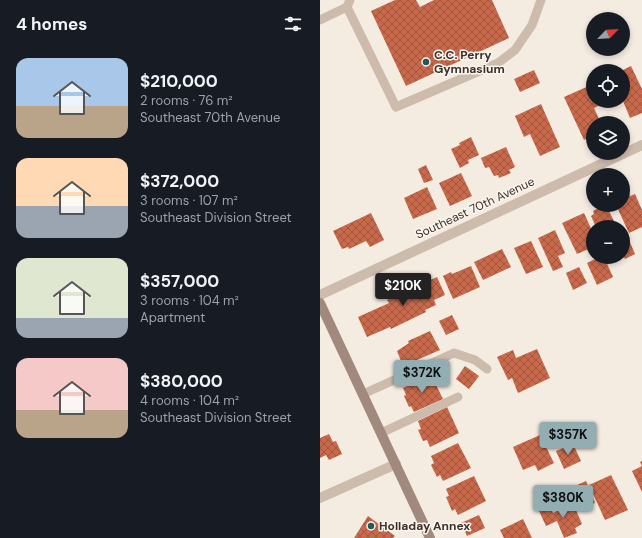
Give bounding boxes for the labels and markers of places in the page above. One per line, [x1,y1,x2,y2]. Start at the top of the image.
place label: C.C. Perry Gymnasium [434,47,505,77]
marker: C.C. Perry Gymnasium [421,57,431,67]
pin: $210K [375,273,431,307]
pin: $372K [394,360,450,394]
pin: $357K [540,422,596,456]
pin: $380K [535,485,591,519]
place label: Holladay Annex [379,518,470,534]
marker: Holladay Annex [366,521,376,531]

